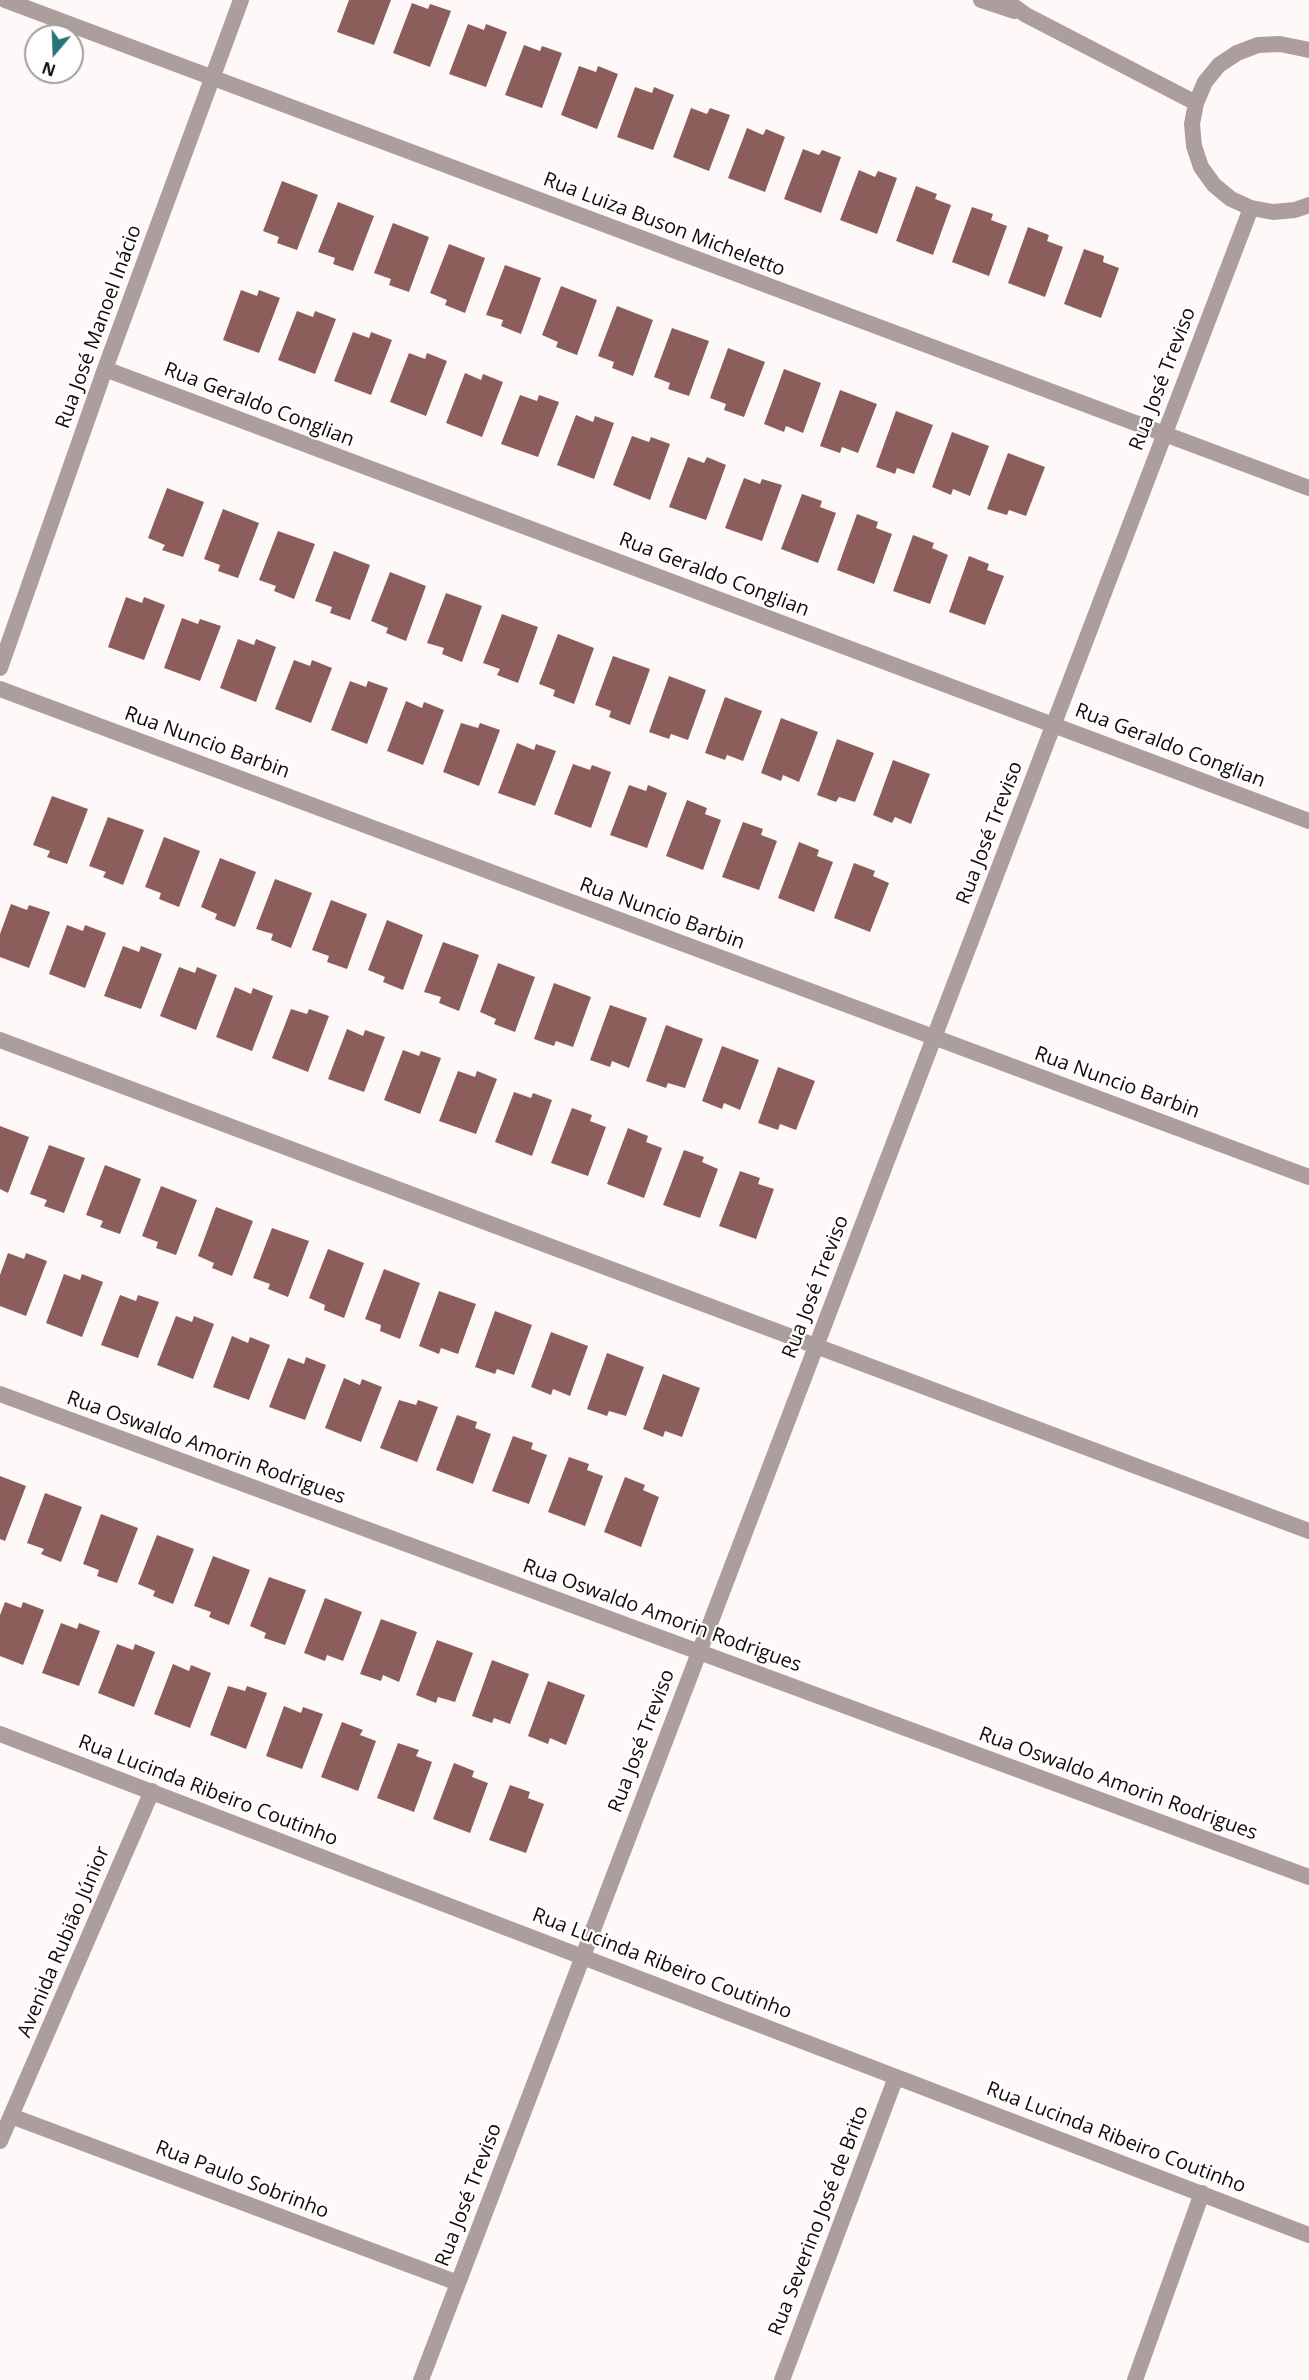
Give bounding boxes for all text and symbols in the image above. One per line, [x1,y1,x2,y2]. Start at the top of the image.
north arrow [24,24,84,84]
text: N [39,57,59,82]
street label: Rua Luiza Buson Micheletto [540,168,788,282]
street label: Rua José Manoel Inácio [51,222,147,432]
street label: Rua José Treviso [1125,304,1201,454]
street label: Rua Geraldo Conglian [161,358,357,452]
street label: Rua Geraldo Conglian [616,528,812,622]
street label: Rua Geraldo Conglian [1072,699,1268,793]
street label: Rua Nuncio Barbin [121,702,293,784]
street label: Rua José Treviso [952,758,1028,908]
street label: Rua Nuncio Barbin [576,873,748,955]
street label: Rua Nuncio Barbin [1031,1042,1203,1124]
street label: Rua José Treviso [778,1212,854,1362]
street label: Rua Oswaldo Amorin Rodrigues [63,1386,349,1510]
street label: Rua Oswaldo Amorin Rodrigues [519,1554,805,1678]
street label: Rua José Treviso [604,1666,680,1816]
street label: Rua Oswaldo Amorin Rodrigues [975,1722,1261,1846]
street label: Rua Lucinda Ribeiro Coutinho [75,1730,341,1852]
street label: Avenida Rubião Júnior [13,1843,115,2041]
street label: Rua Lucinda Ribeiro Coutinho [529,1903,795,2025]
street label: Rua Lucinda Ribeiro Coutinho [983,2077,1249,2199]
street label: Rua Severino José de Brito [764,2103,874,2339]
street label: Rua José Treviso [431,2120,507,2270]
street label: Rua Paulo Sobrinho [152,2136,332,2224]

